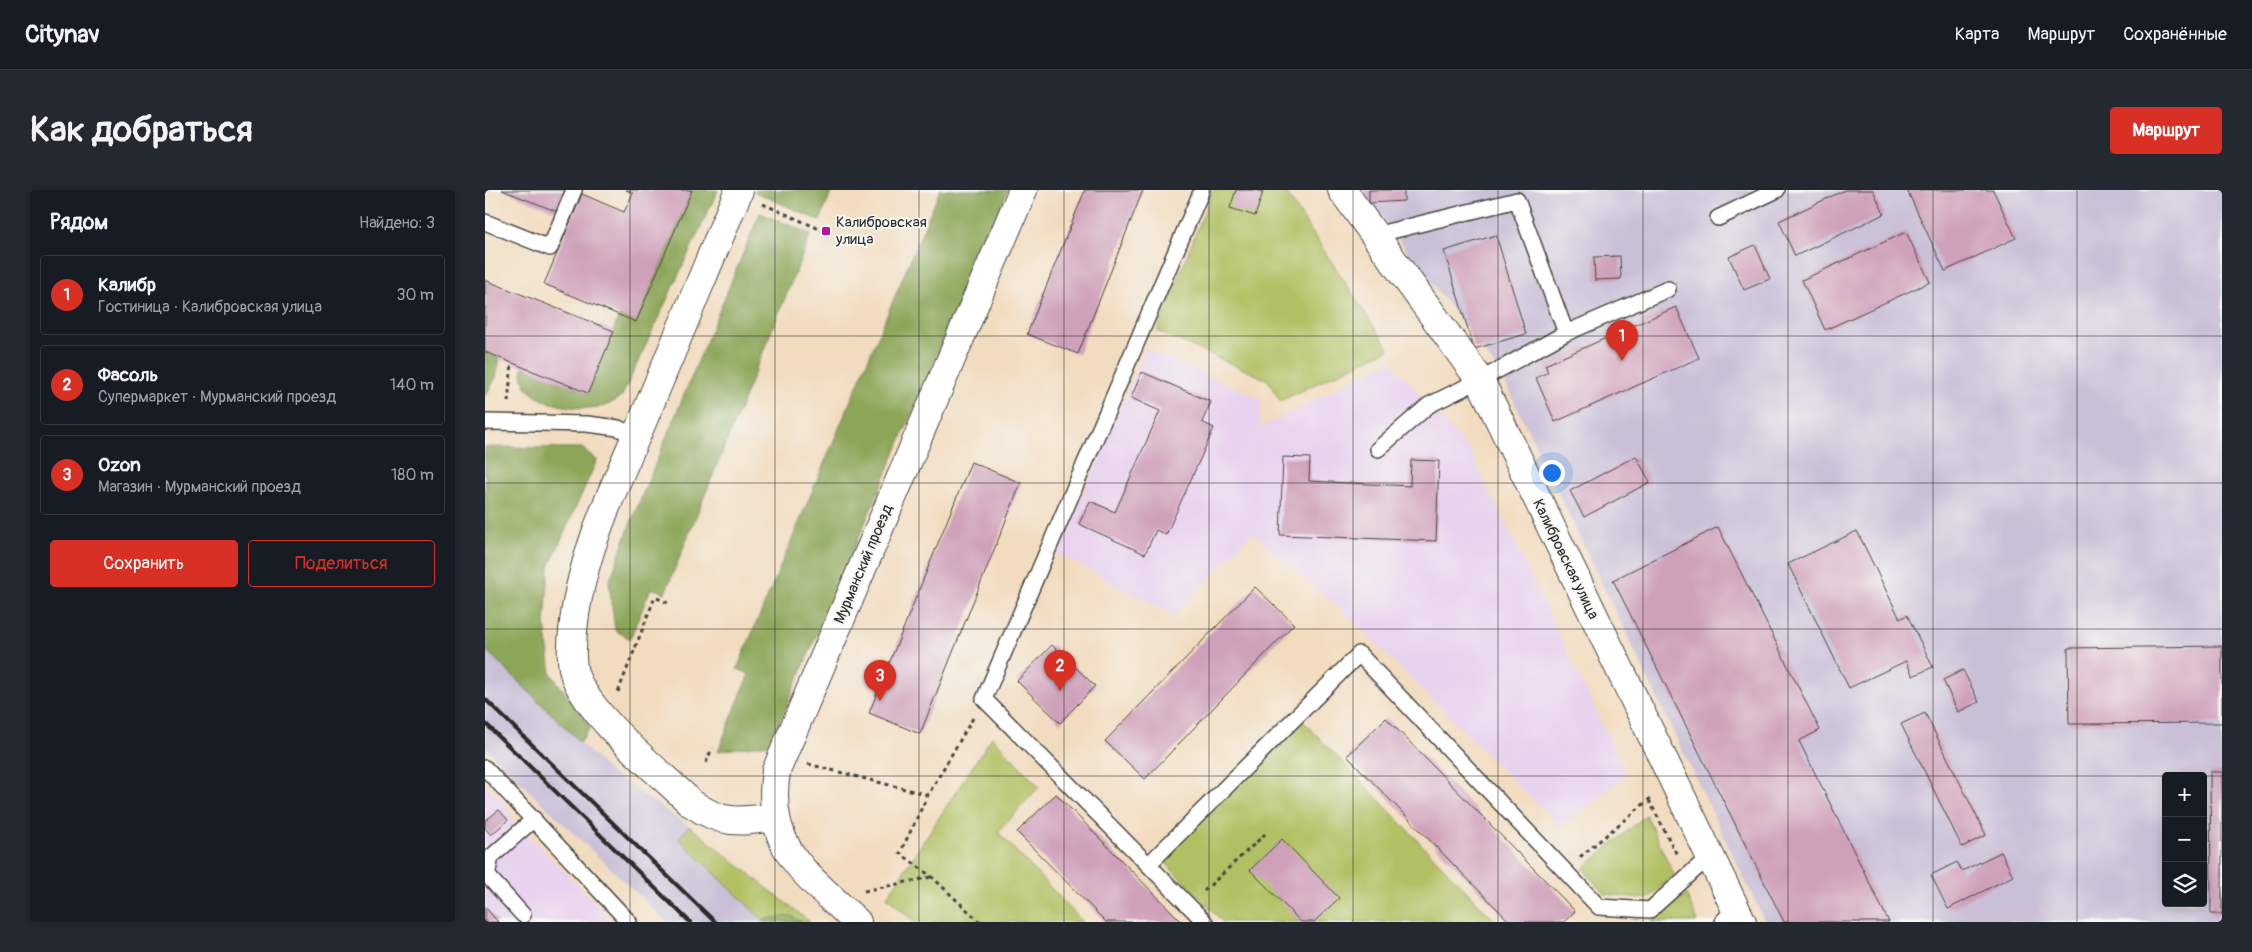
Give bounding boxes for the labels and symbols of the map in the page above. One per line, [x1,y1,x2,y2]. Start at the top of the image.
place label: Калибровская улица [835,213,927,249]
marker: Калибровская улица [820,225,832,237]
pin: 1 [1606,320,1638,361]
your location [1539,460,1565,486]
street label: Калибровская улица [1528,496,1603,622]
street label: Мурманский проезд [830,502,897,627]
pin: 2 [1044,650,1076,691]
pin: 3 [864,660,896,701]

